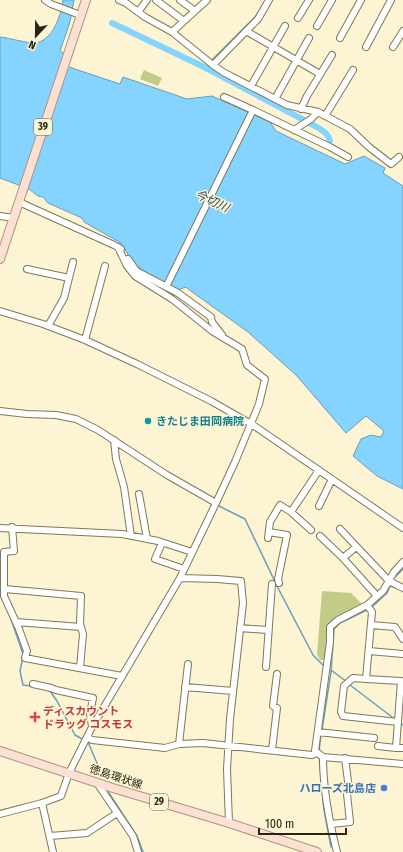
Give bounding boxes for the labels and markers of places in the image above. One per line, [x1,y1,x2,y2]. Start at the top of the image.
place label: きたじま田岡病院 [156,415,244,428]
marker: きたじま田岡病院 [143,416,153,426]
place label: ディスカウント ドラッグ コスモス [43,705,133,731]
marker: ディスカウント ドラッグ コスモス [30,712,40,722]
place label: ハローズ北島店 [300,782,376,795]
marker: ハローズ北島店 [379,783,389,793]

